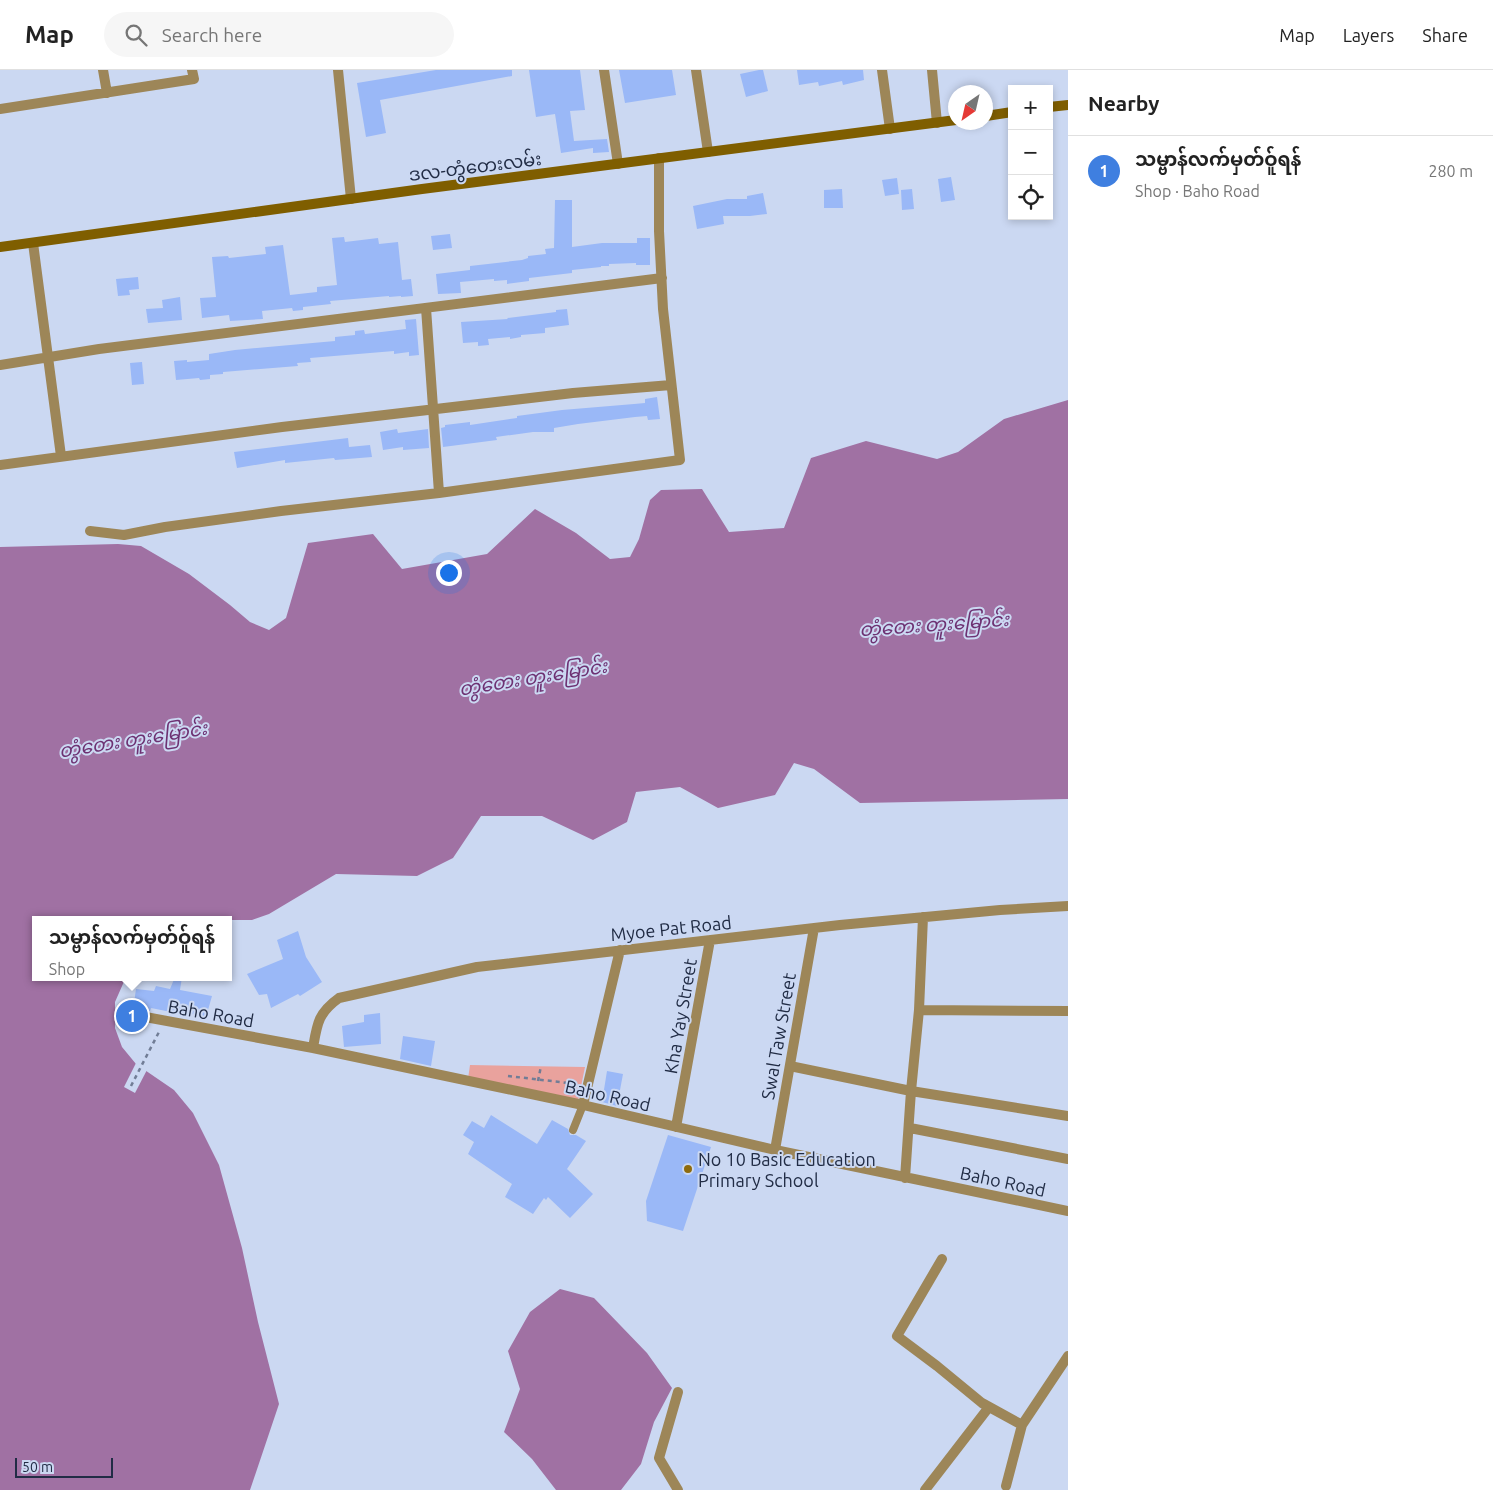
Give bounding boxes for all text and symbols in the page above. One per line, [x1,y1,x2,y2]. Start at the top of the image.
search box [104,12,454,57]
text: Map [25,21,74,48]
icon: search [122,21,150,49]
text: Search here [162,24,262,46]
text: Map [1279,25,1315,45]
text: Layers [1343,25,1394,45]
text: Share [1422,25,1468,45]
north arrow [948,85,993,130]
map controls [1008,85,1053,220]
button: + [1008,85,1053,130]
text: Nearby [1088,91,1159,115]
button: − [1008,130,1053,175]
street label: ဒလ-တွံတေးလမ်း [407,146,543,190]
text: သမ္ဗာန်လက်မှတ်ဝ်ူရန် [1135,148,1302,170]
text: 1 [1099,162,1109,180]
text: 280 m [1428,162,1473,180]
button: locate [1008,175,1053,220]
text: Shop · Baho Road [1135,182,1260,200]
your location [436,560,462,586]
water label: တွံတေး တူးမြောင်း [858,606,1011,645]
water label: တွံတေး တူးမြောင်း [457,652,611,705]
water label: တွံတေး တူးမြောင်း [57,714,211,767]
street label: Myoe Pat Road [610,912,732,944]
popup [32,916,232,981]
text: သမ္ဗာန်လက်မှတ်ဝ်ူရန် [49,926,215,948]
street label: Kha Yay Street [660,957,700,1075]
text: Shop [49,960,85,978]
street label: Swal Taw Street [757,971,799,1101]
street label: Baho Road [166,996,256,1030]
pin: 1 [116,997,148,1035]
street label: Baho Road [563,1075,653,1115]
place label: No 10 Basic Education Primary School [698,1149,876,1190]
street label: Baho Road [958,1162,1048,1200]
marker: No 10 Basic Education Primary School [682,1163,694,1175]
scale bar [15,1455,112,1478]
text: 50 m [22,1459,53,1475]

